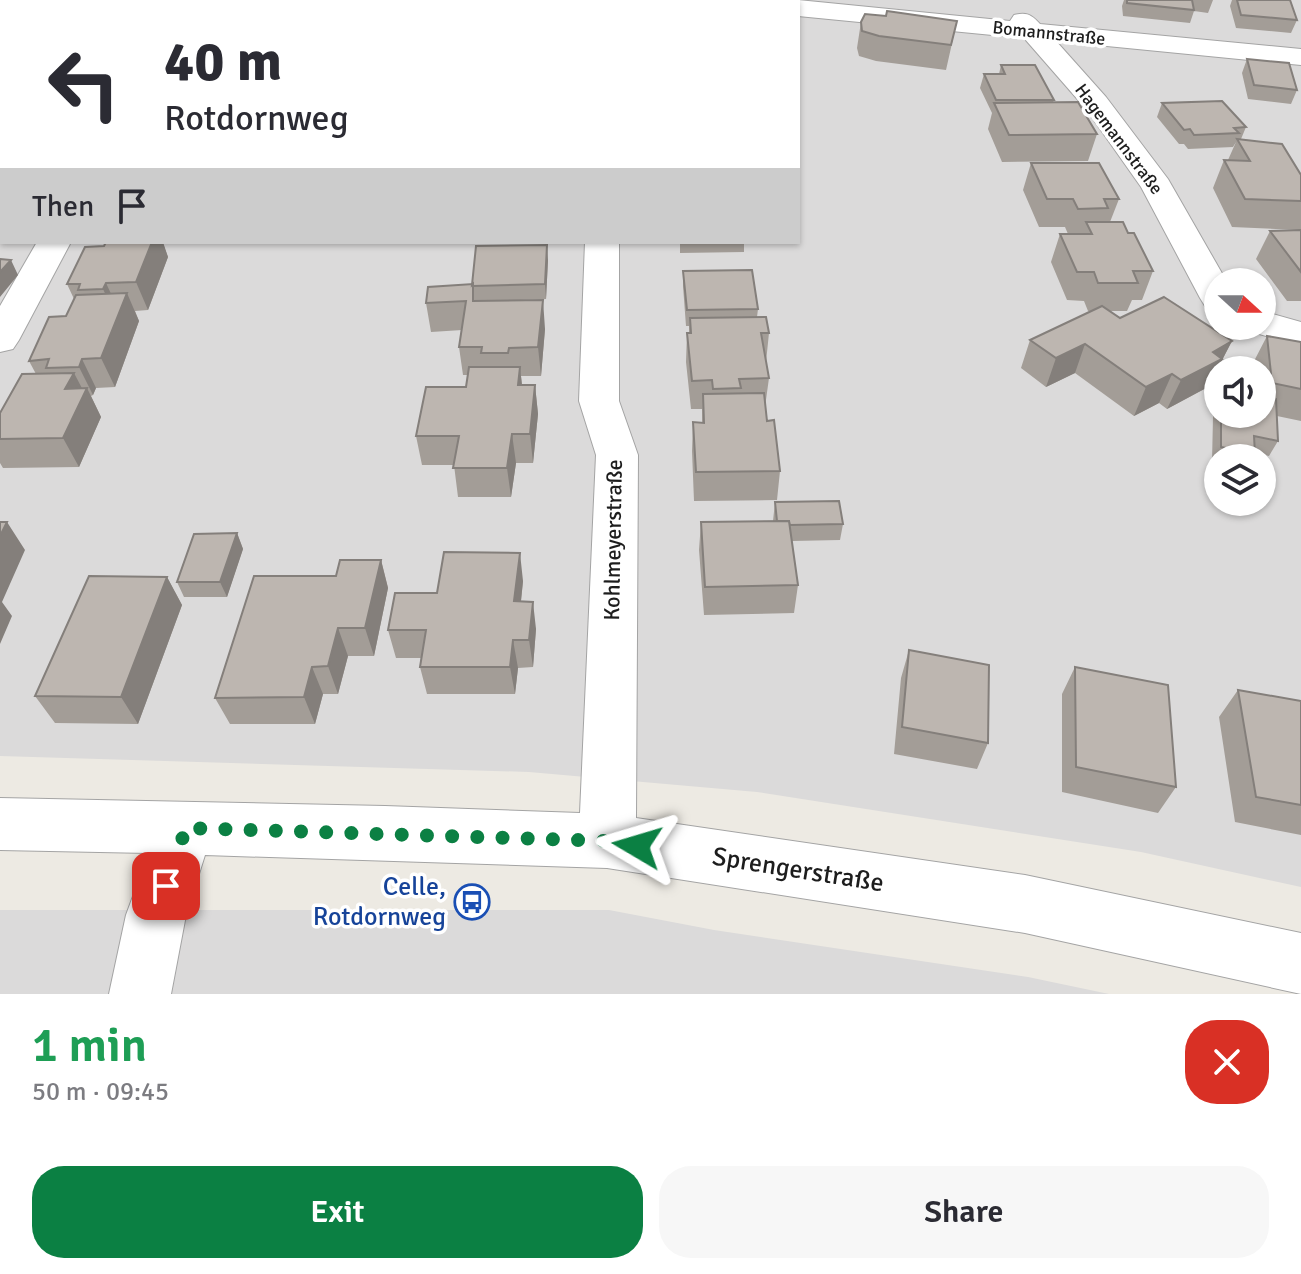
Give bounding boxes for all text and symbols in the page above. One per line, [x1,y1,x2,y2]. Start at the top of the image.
street label: Bomannstraße [991,16,1107,50]
text: 40 m [164,27,282,96]
icon: left [32,32,136,136]
street label: Hagemannstraße [1070,79,1168,199]
text: Rotdornweg [164,96,349,141]
icon: arrive [110,184,154,228]
text: Then [32,188,94,225]
north arrow [1204,268,1276,340]
map controls [1204,268,1276,516]
button: sound [1204,356,1276,428]
button: layers [1204,444,1276,516]
street label: Kohlmeyerstraße [598,459,628,621]
position arrow [595,804,679,888]
street label: Sprengerstraße [710,841,886,899]
pin [132,852,200,920]
icon: arrive [144,864,188,908]
place label: Celle, Rotdornweg [313,871,446,933]
bus stop icon: Celle, Rotdornweg [453,883,491,921]
text: 1 min [32,1016,147,1075]
button: close [1185,1020,1269,1104]
text: 50 m · 09:45 [32,1076,169,1108]
button: Exit [32,1166,643,1258]
button: Share [659,1166,1269,1258]

